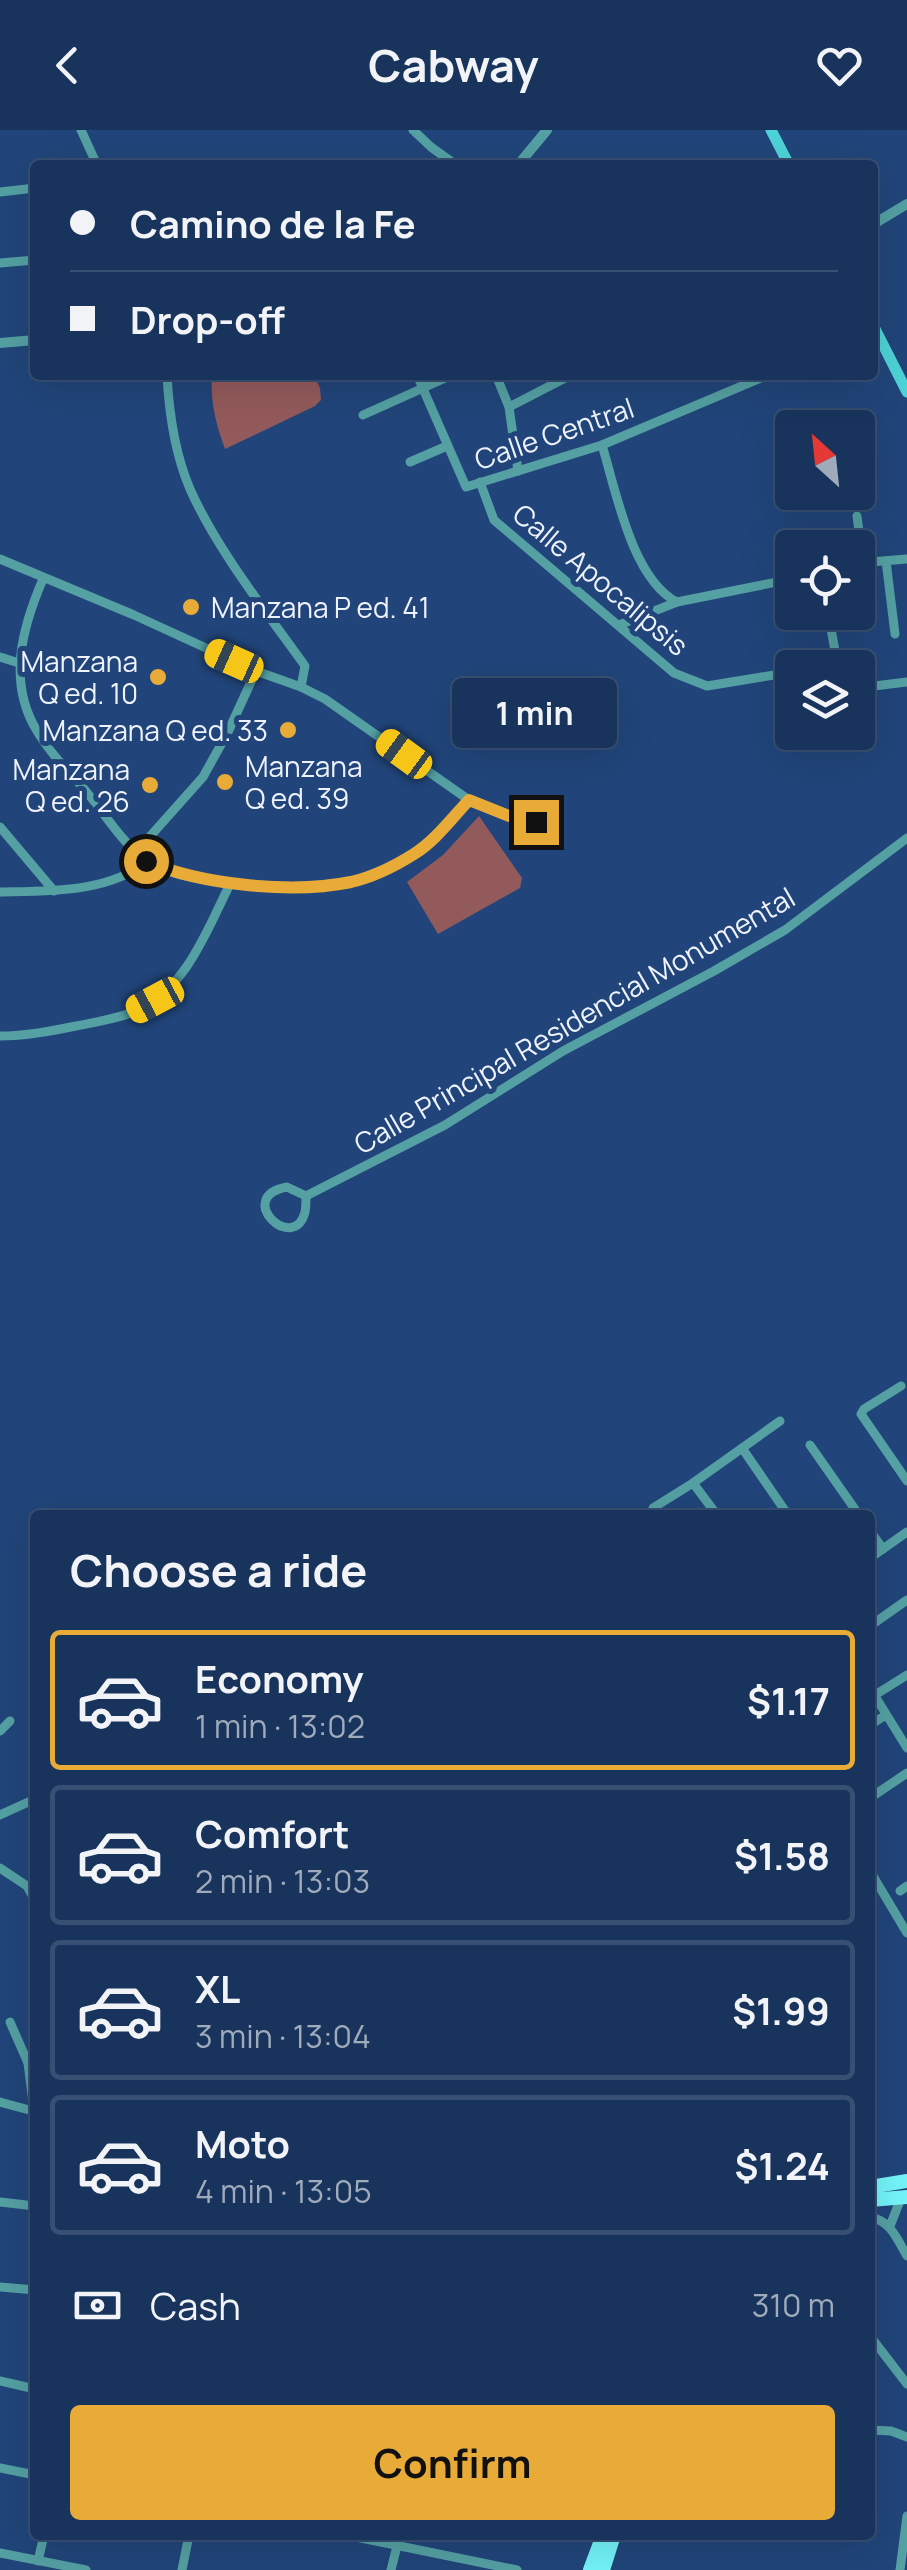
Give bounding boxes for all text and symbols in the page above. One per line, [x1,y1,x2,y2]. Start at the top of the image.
text: Cabway [368,34,539,96]
icon: back [40,38,95,93]
icon: heart [812,38,867,93]
text: Camino de la Fe [130,197,416,249]
text: Drop-off [130,293,285,345]
street label: Calle Central [469,388,639,478]
north arrow [775,410,875,510]
map controls [775,410,875,750]
street label: Calle Apocalipsis [505,494,697,664]
button: locate [775,530,875,630]
place label: Manzana P ed. 41 [211,588,430,626]
marker: Manzana P ed. 41 [180,596,202,618]
car [200,635,268,687]
place label: Manzana Q ed. 10 [21,642,138,712]
button: layers [775,650,875,750]
marker: Manzana Q ed. 10 [147,666,169,688]
callout: 1 min [454,677,618,747]
text: 1 min [495,691,574,735]
place label: Manzana Q ed. 33 [42,711,268,749]
marker: Manzana Q ed. 33 [277,719,299,741]
car [371,724,437,784]
place label: Manzana Q ed. 39 [245,747,362,817]
place label: Manzana Q ed. 26 [13,750,130,820]
marker: Manzana Q ed. 39 [214,771,236,793]
marker: Manzana Q ed. 26 [139,774,161,796]
route end [514,800,559,845]
route start [124,839,169,884]
street label: Calle Principal Residencial Monumental [347,878,801,1162]
car [121,973,189,1027]
text: Choose a ride [70,1539,367,1601]
text: Economy [195,1652,364,1704]
icon: car [75,1655,165,1745]
text: $1.17 [747,1674,830,1726]
text: 1 min · 13:02 [195,1704,365,1748]
text: Comfort [195,1807,349,1859]
icon: car [75,1810,165,1900]
text: $1.58 [734,1829,830,1881]
text: 2 min · 13:03 [195,1859,370,1903]
text: XL [195,1962,240,2014]
icon: car [75,1965,165,2055]
text: $1.99 [732,1984,830,2036]
text: 3 min · 13:04 [195,2014,371,2058]
text: Moto [195,2117,290,2169]
icon: car [75,2120,165,2210]
text: $1.24 [734,2139,830,2191]
text: 4 min · 13:05 [195,2169,372,2213]
icon: cash [70,2278,125,2333]
text: Cash [150,2279,241,2331]
text: 310 m [752,2283,835,2327]
button: Confirm [70,2405,835,2520]

